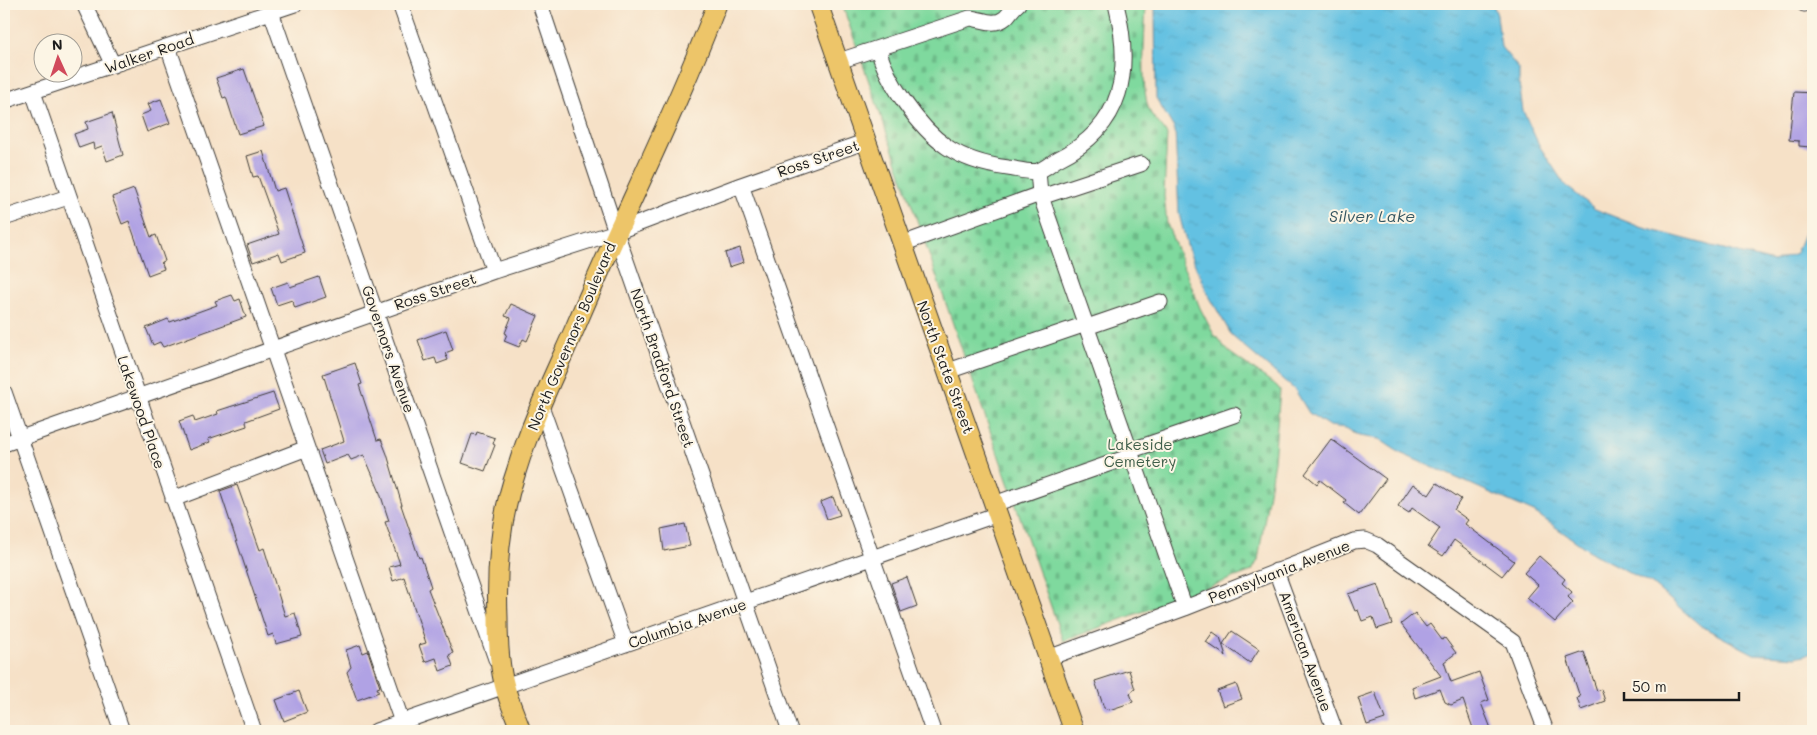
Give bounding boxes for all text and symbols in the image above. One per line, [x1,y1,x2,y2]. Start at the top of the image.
street label: Walker Road [102,28,196,78]
north arrow [32,32,82,82]
text: N [51,35,63,54]
street label: Ross Street [774,135,862,181]
water label: Silver Lake [1329,205,1415,226]
street label: North Governors Boulevard [522,239,620,433]
street label: Ross Street [391,268,479,314]
street label: Governors Avenue [358,283,420,415]
street label: North Bradford Street [626,286,700,450]
street label: North State Street [913,298,979,436]
street label: Lakewood Place [113,353,171,471]
park label: Lakeside Cemetery [1104,434,1176,471]
street label: Pennsylvania Avenue [1205,535,1353,607]
street label: American Avenue [1275,588,1337,714]
street label: Columbia Avenue [625,593,749,653]
scale bar [1624,670,1740,702]
text: 50 m [1632,676,1667,696]

